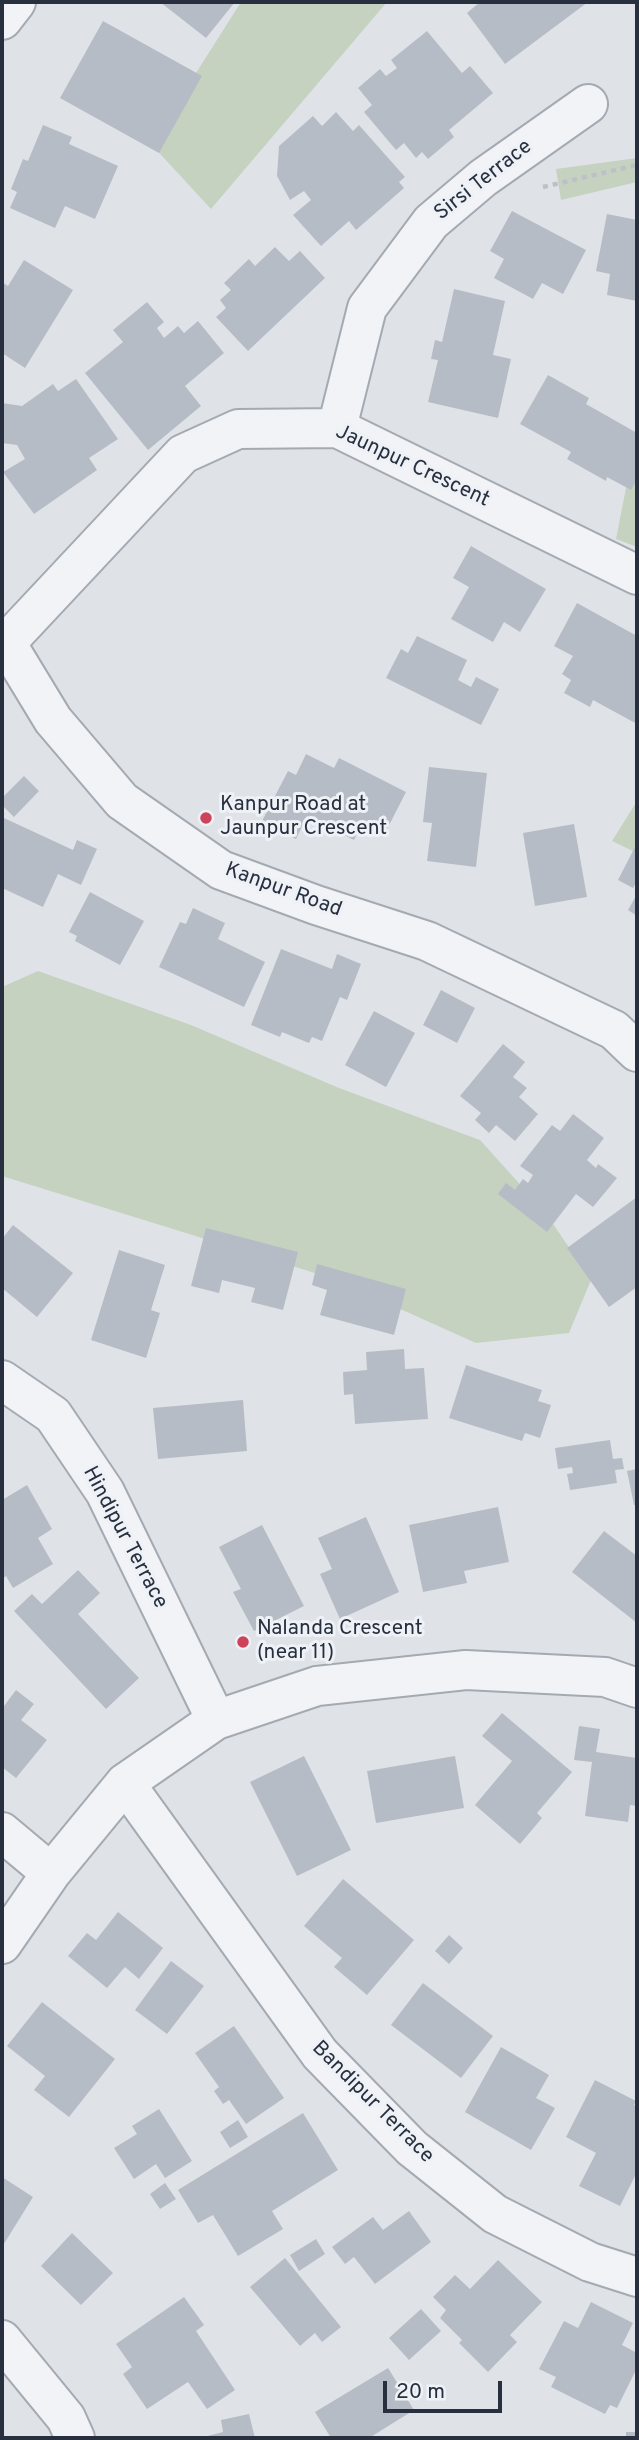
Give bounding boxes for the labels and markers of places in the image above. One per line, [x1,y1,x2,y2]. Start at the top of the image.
place label: Kanpur Road at Jaunpur Crescent [220,793,387,843]
marker: Kanpur Road at Jaunpur Crescent [198,810,214,826]
place label: Nalanda Crescent (near 11) [257,1617,423,1667]
marker: Nalanda Crescent (near 11) [235,1634,251,1650]

